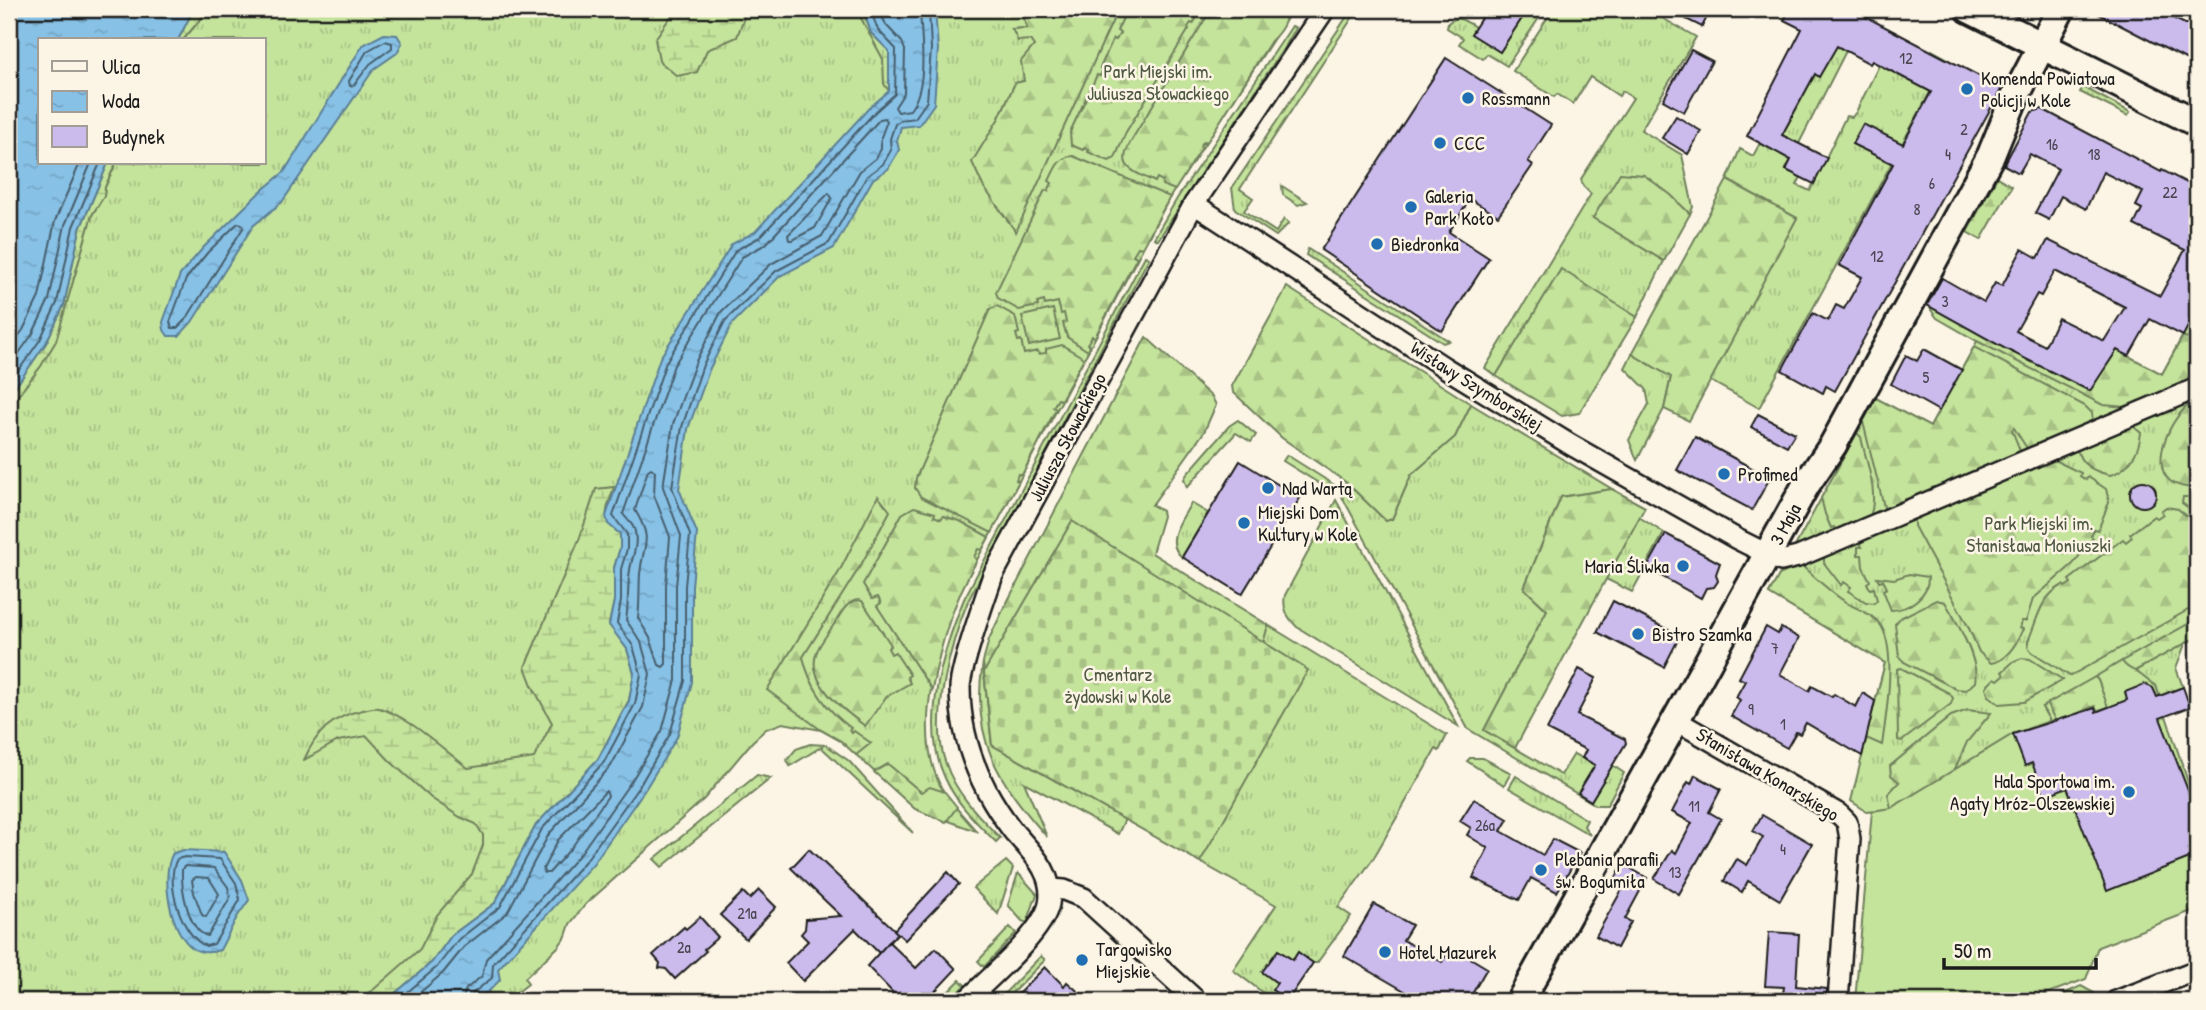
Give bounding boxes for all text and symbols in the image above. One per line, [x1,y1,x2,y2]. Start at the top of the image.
legend [38,38,266,164]
house number: 12 [1899,47,1913,69]
text: Ulica [102,52,140,81]
park label: Park Miejski im. Juliusza Słowackiego [1087,58,1229,106]
place label: Komenda Powiatowa Policji w Kole [1981,65,2115,113]
marker: Komenda Powiatowa Policji w Kole [1959,81,1975,97]
place label: Rossmann [1482,85,1550,111]
text: Woda [102,86,140,115]
marker: Rossmann [1460,90,1476,106]
house number: 2 [1960,118,1968,140]
text: Budynek [102,122,165,151]
place label: CCC [1454,130,1485,156]
house number: 16 [2046,133,2058,155]
marker: CCC [1432,135,1448,151]
house number: 4 [1945,143,1951,165]
house number: 18 [2088,143,2100,165]
house number: 6 [1929,172,1935,194]
house number: 22 [2163,181,2178,203]
place label: Galeria Park Koło [1425,183,1494,231]
house number: 8 [1914,198,1921,220]
marker: Galeria Park Koło [1403,199,1419,215]
place label: Biedronka [1391,231,1459,257]
marker: Biedronka [1369,236,1385,252]
house number: 12 [1870,245,1884,267]
house number: 3 [1941,290,1949,312]
street label: Wisławy Szymborskiej [1406,335,1548,437]
house number: 5 [1923,366,1930,388]
street label: Juliusza Słowackiego [1022,368,1112,506]
place label: Profimed [1738,461,1798,487]
marker: Profimed [1716,466,1732,482]
place label: Nad Wartą [1282,475,1353,501]
marker: Nad Wartą [1260,480,1276,496]
street label: 3 Maja [1763,498,1807,549]
place label: Miejski Dom Kultury w Kole [1258,499,1358,547]
park label: Park Miejski im. Stanisława Moniuszki [1966,510,2112,558]
marker: Miejski Dom Kultury w Kole [1236,515,1252,531]
place label: Maria Śliwka [1585,553,1670,579]
marker: Maria Śliwka [1675,558,1691,574]
place label: Bistro Szamka [1652,621,1752,647]
marker: Bistro Szamka [1630,626,1646,642]
house number: 7 [1771,637,1779,659]
park label: Cmentarz żydowski w Kole [1064,661,1172,709]
house number: 9 [1748,698,1754,720]
house number: 1 [1780,713,1786,735]
street label: Stanisława Konarskiego [1692,721,1845,827]
place label: Hala Sportowa im. Agaty Mróz-Olszewskiej [1950,768,2115,816]
marker: Hala Sportowa im. Agaty Mróz-Olszewskiej [2121,784,2137,800]
house number: 11 [1688,795,1700,817]
house number: 26a [1475,814,1495,836]
house number: 4 [1780,838,1786,860]
place label: Plebania parafii św. Bogumiła [1555,846,1659,894]
house number: 13 [1669,861,1681,883]
marker: Plebania parafii św. Bogumiła [1533,862,1549,878]
house number: 21a [737,902,757,924]
scale bar [1944,926,2096,970]
house number: 2a [677,936,691,958]
place label: Targowisko Miejskie [1096,936,1172,984]
text: 50 m [1954,936,1991,965]
place label: Hotel Mazurek [1399,939,1496,965]
marker: Hotel Mazurek [1377,944,1393,960]
marker: Targowisko Miejskie [1074,952,1090,968]

